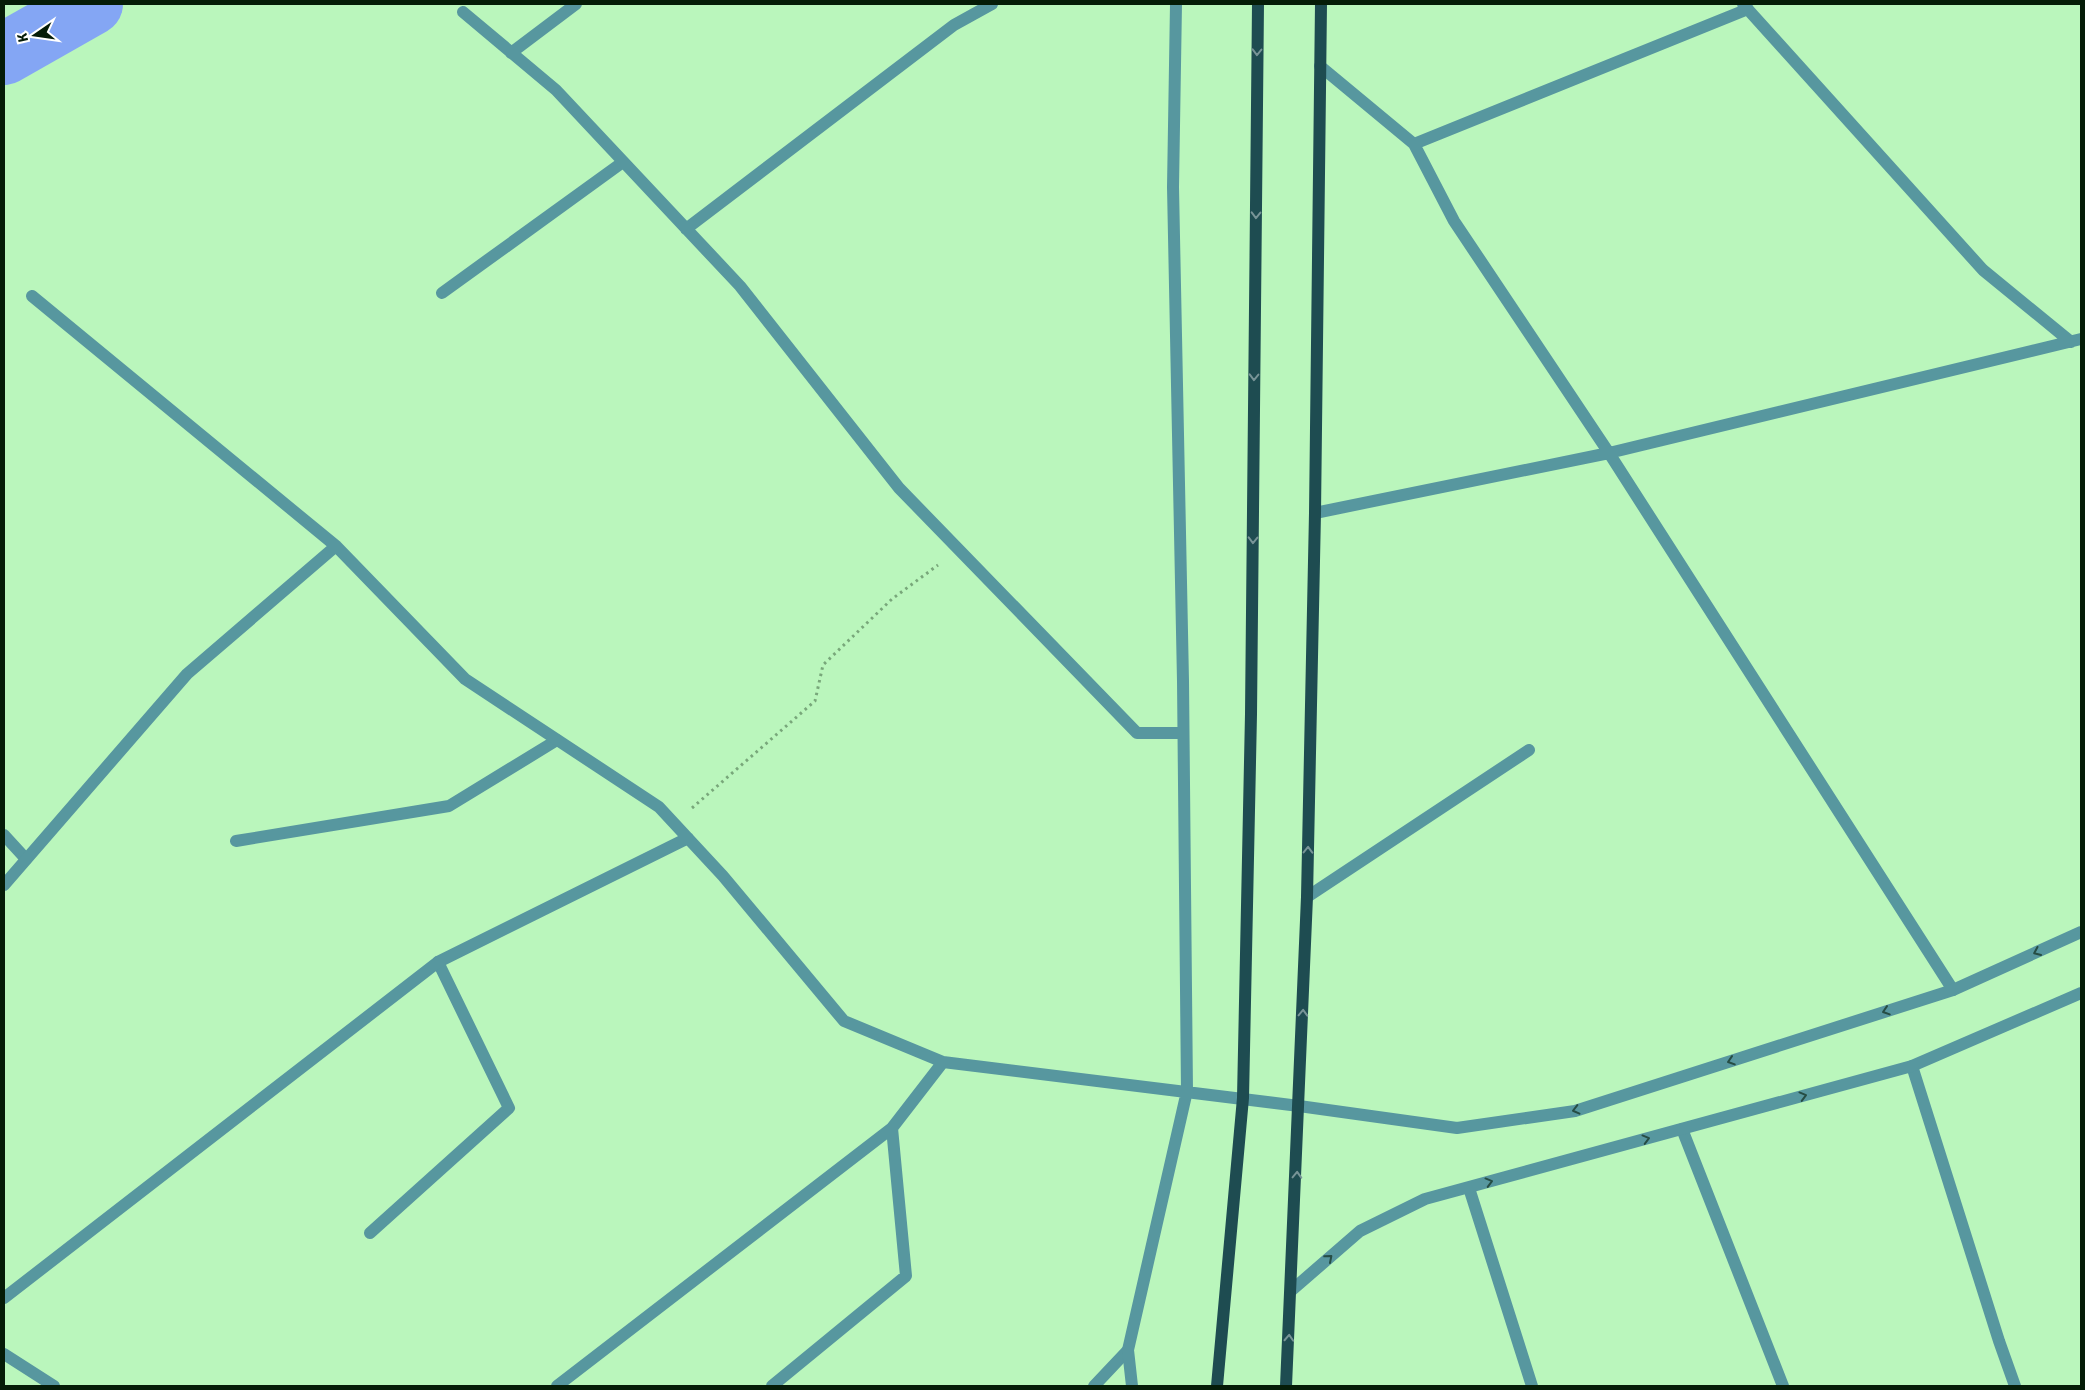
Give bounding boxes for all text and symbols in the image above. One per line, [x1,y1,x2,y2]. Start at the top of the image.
north arrow [10,10,60,60]
text: K [13,31,32,44]
one-way arrow [1252,49,1262,57]
one-way arrow [1250,211,1261,219]
one-way arrow [1249,374,1259,382]
one-way arrow [1247,536,1258,544]
one-way arrow [1303,846,1313,854]
one-way arrow [2033,945,2042,956]
one-way arrow [1882,1006,1891,1016]
one-way arrow [1297,1009,1308,1017]
one-way arrow [1727,1055,1736,1065]
one-way arrow [1798,1091,1806,1101]
one-way arrow [1572,1104,1581,1115]
one-way arrow [1641,1134,1649,1144]
one-way arrow [1291,1171,1302,1179]
one-way arrow [1485,1177,1493,1187]
one-way arrow [1323,1255,1332,1264]
one-way arrow [1284,1333,1295,1341]

